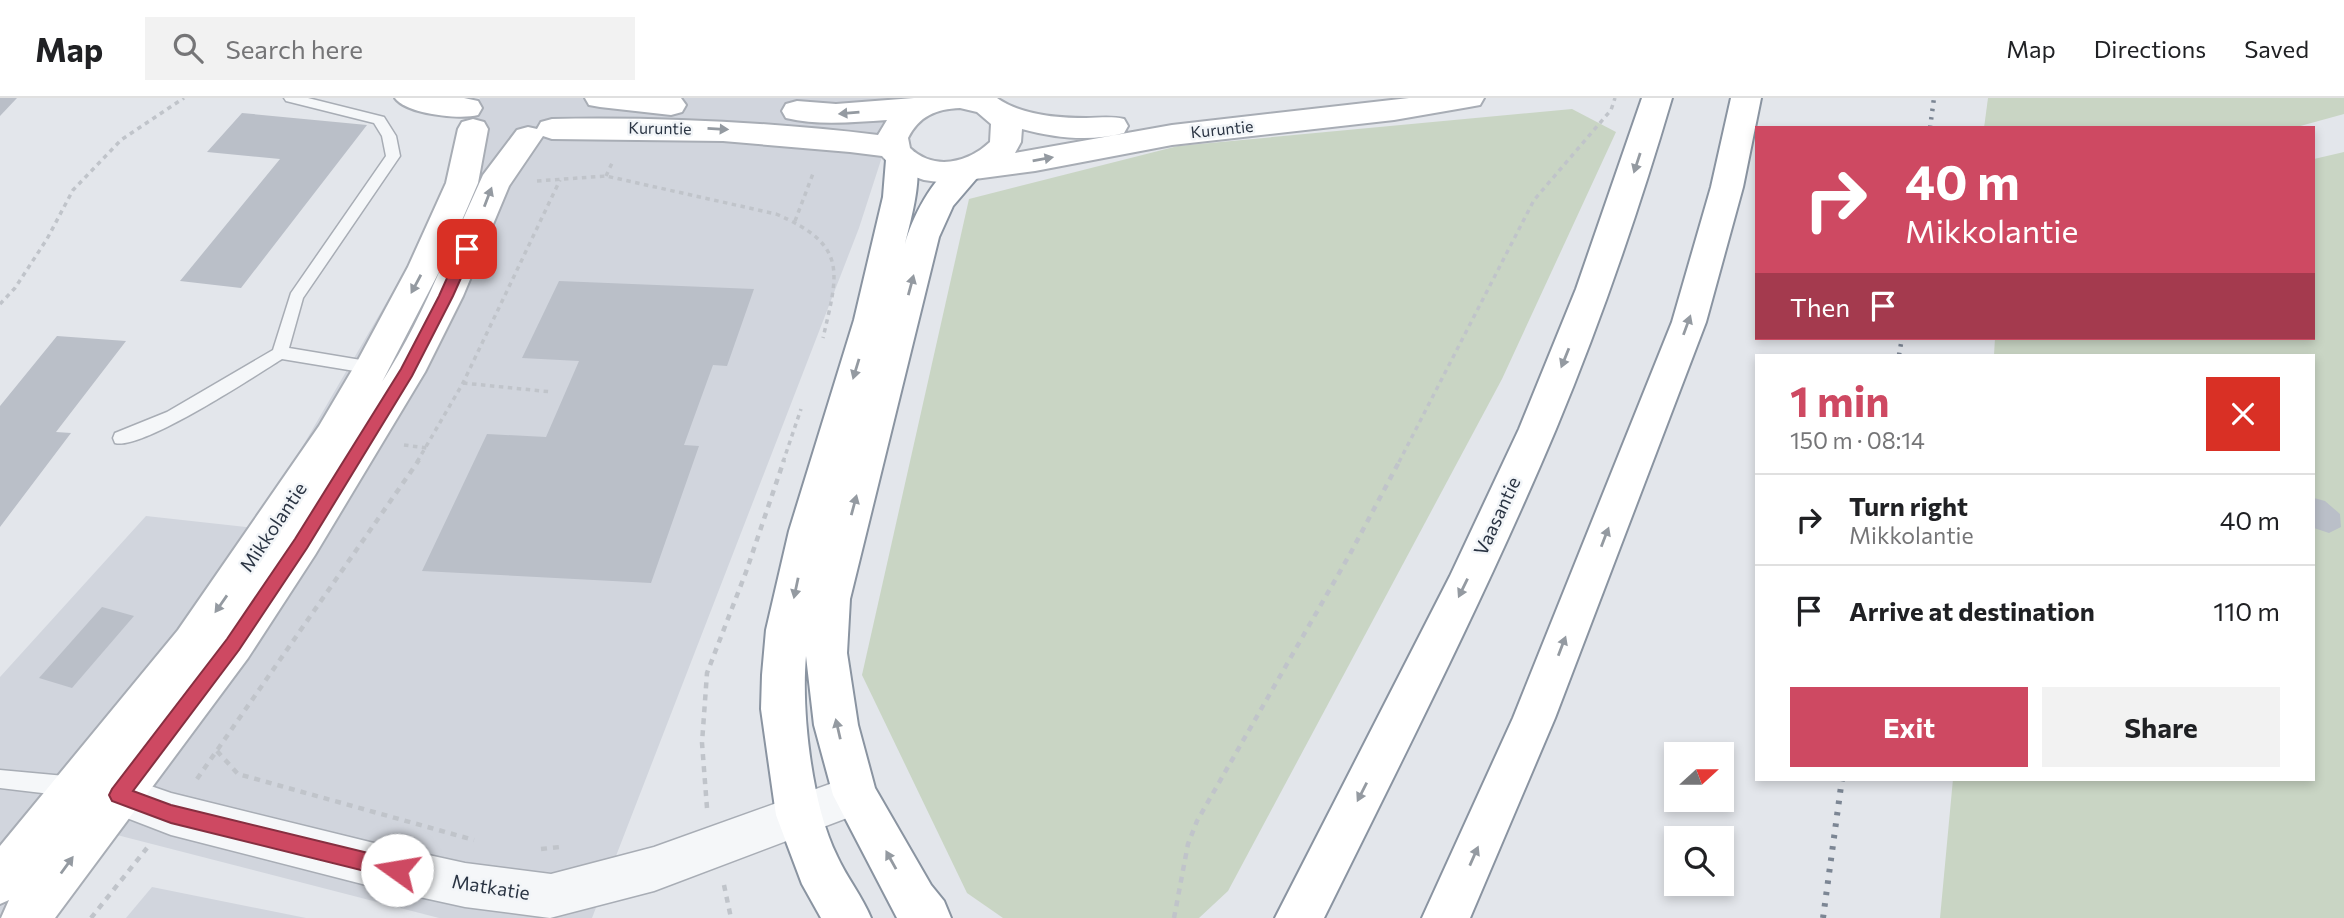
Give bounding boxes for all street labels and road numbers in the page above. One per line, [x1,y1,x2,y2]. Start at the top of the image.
street label: Kuruntie [1190,116,1254,141]
street label: Kuruntie [628,117,692,138]
street label: Vaasantie [1468,473,1525,559]
street label: Mikkolantie [234,478,311,576]
street label: Matkatie [450,869,532,904]

